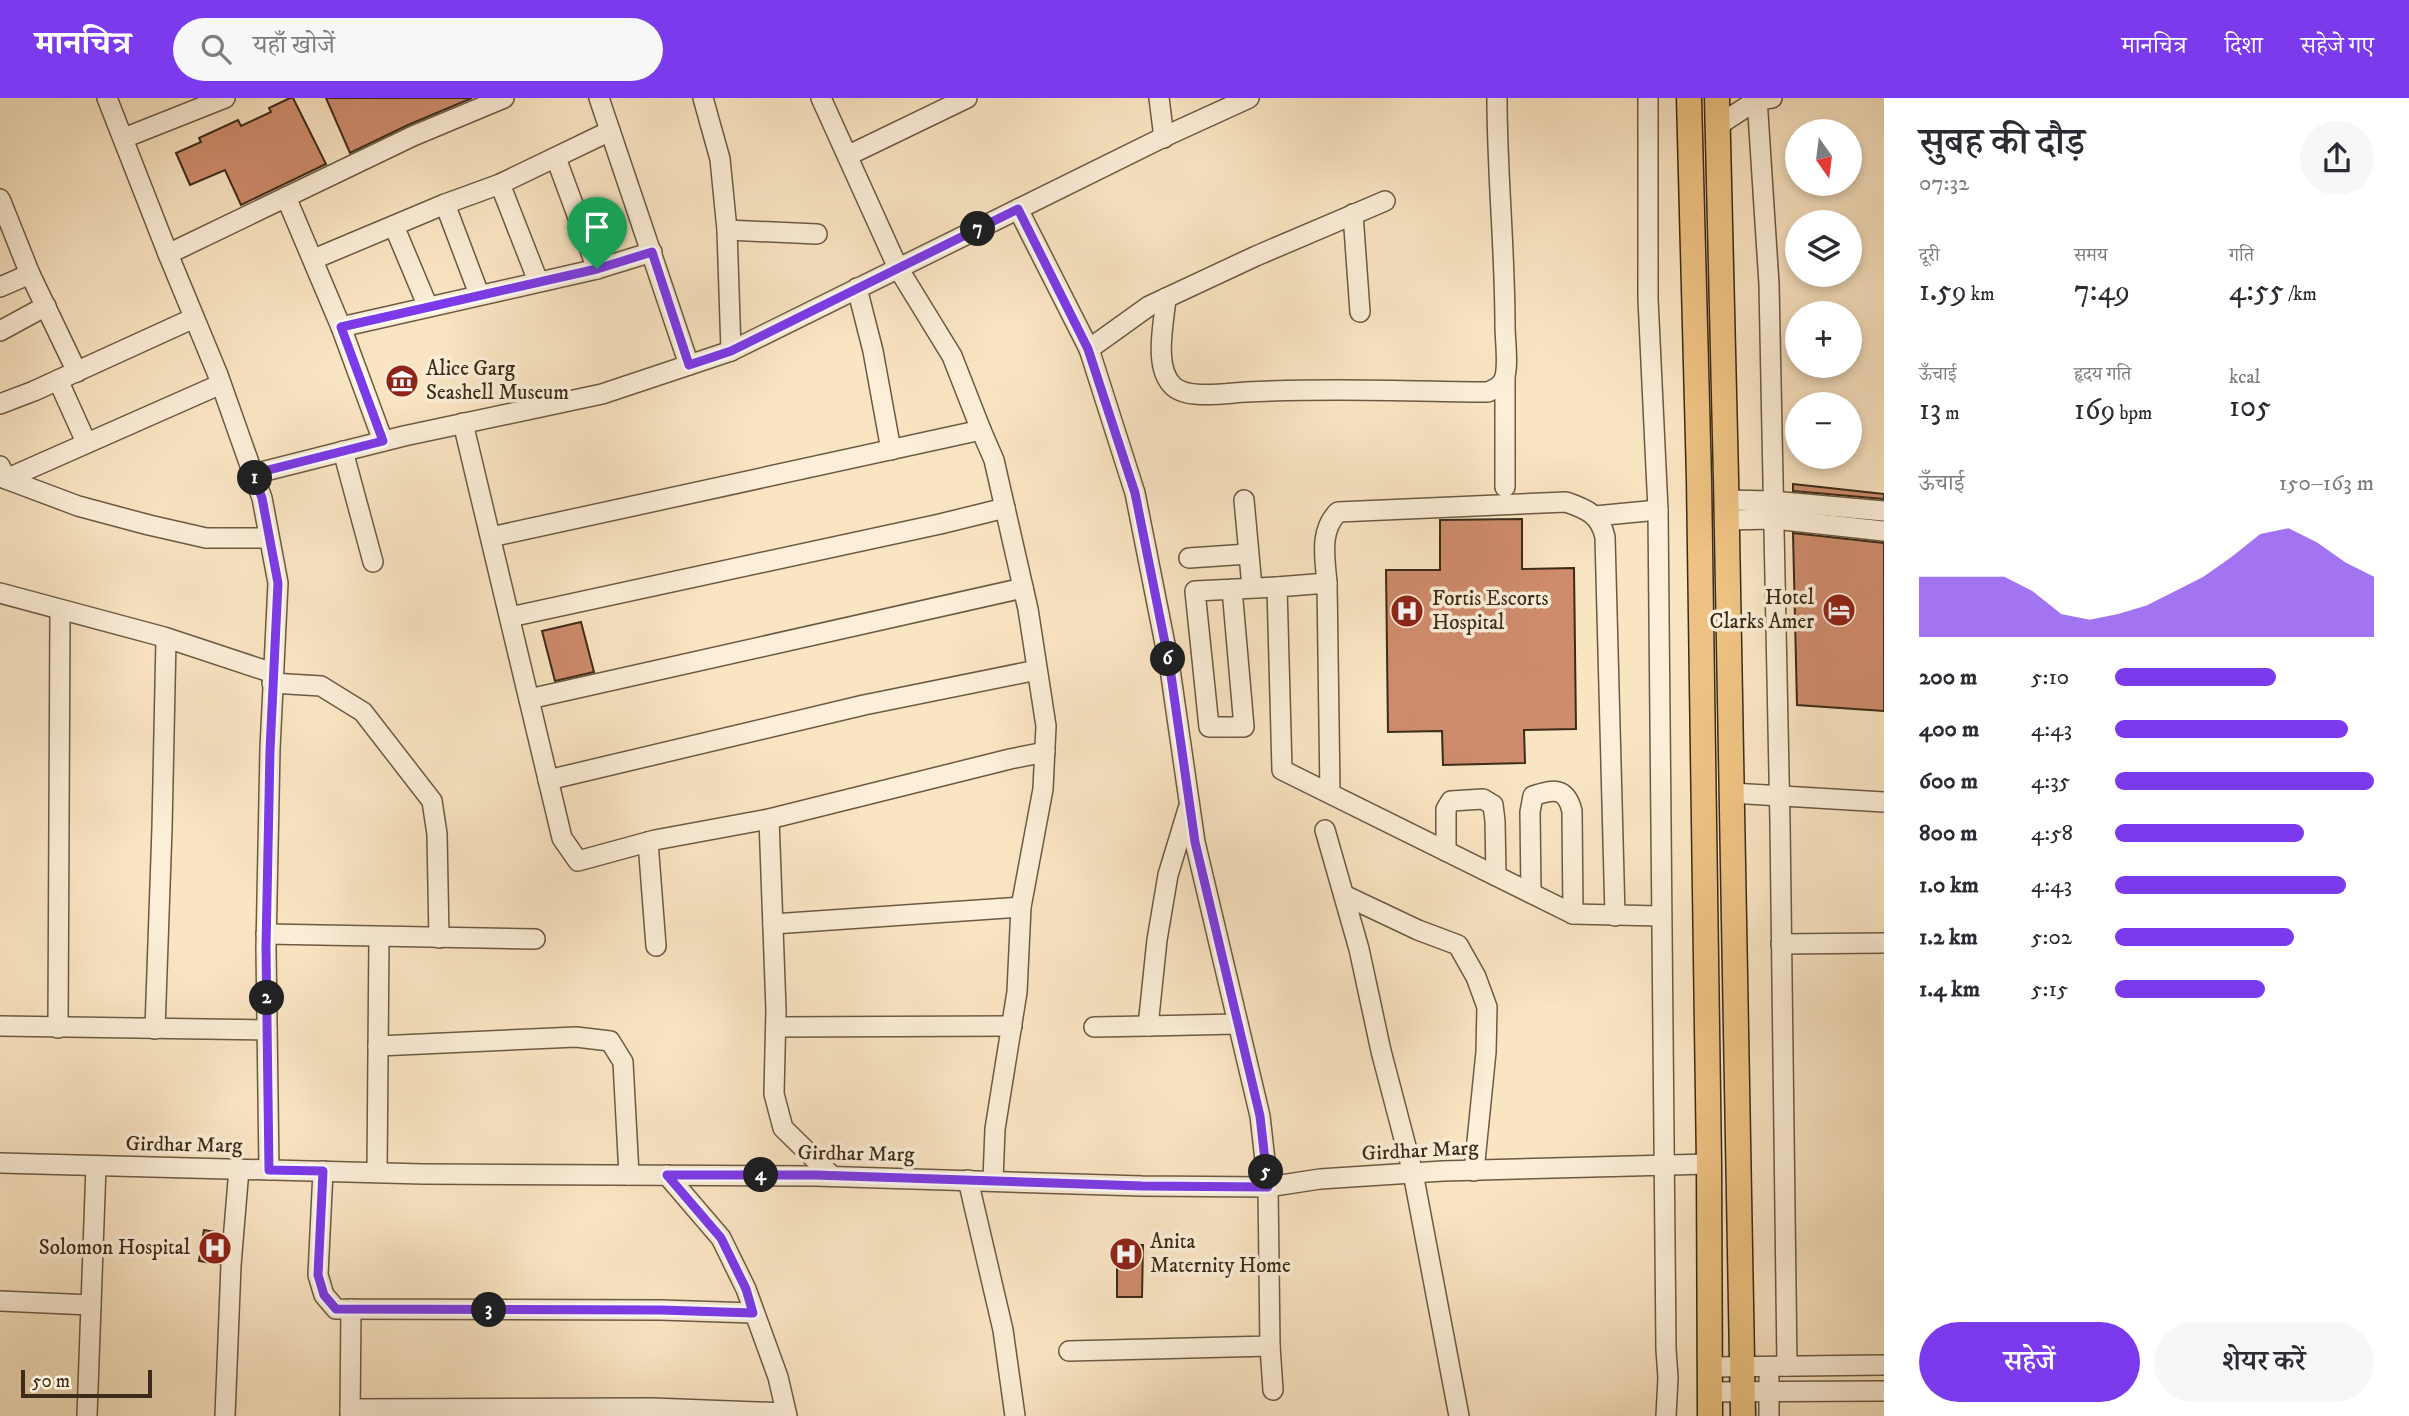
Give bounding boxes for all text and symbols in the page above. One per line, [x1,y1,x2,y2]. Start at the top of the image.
search box [173,18,663,81]
text: मानचित्र [35,24,131,65]
text: यहाँ खोजें [253,29,335,62]
icon: search [197,30,235,68]
text: मानचित्र [2121,31,2186,61]
text: दिशा [2224,31,2263,61]
text: सहेजे गए [2301,31,2374,61]
north arrow [1785,119,1862,196]
map controls [1785,119,1862,469]
text: सुबह की दौड़ [1919,119,2085,167]
button: share [2300,121,2374,195]
text: 07:32 [1919,169,1969,198]
pin [567,197,627,269]
icon: arrive [578,208,616,246]
button: layers [1785,210,1862,287]
pin: 7 [960,212,996,246]
text: 7 [972,217,983,240]
text: दूरी [1919,244,1940,267]
text: समय [2074,244,2107,267]
text: गति [2229,244,2254,267]
text: 1.59 [1919,273,1967,310]
text: 7:49 [2074,273,2130,310]
text: 4:55 [2229,273,2284,310]
text: km [1967,283,1994,306]
text: /km [2284,283,2317,306]
button: + [1785,301,1862,378]
place label: Alice Garg Seashell Museum [426,356,569,406]
museum icon: Alice Garg Seashell Museum [383,362,421,400]
text: ऊँचाई [1919,363,1956,386]
text: हृदय गति [2074,363,2131,386]
text: kcal [2229,366,2260,389]
text: 105 [2229,389,2271,426]
button: − [1785,392,1862,469]
text: 13 [1919,392,1941,429]
text: 169 [2074,392,2115,429]
text: m [1941,402,1960,425]
text: bpm [2115,402,2152,425]
pin: 1 [238,460,272,496]
text: 1 [251,466,258,489]
text: ऊँचाई [1919,469,1964,498]
text: 150–163 m [2279,469,2374,498]
place label: Hotel Clarks Amer [1710,585,1815,635]
place label: Fortis Escorts Hospital [1432,586,1548,636]
hotel icon: Hotel Clarks Amer [1820,591,1858,629]
hospital icon: Fortis Escorts Hospital [1388,592,1426,630]
pin: 6 [1150,642,1186,676]
text: 6 [1163,647,1172,670]
text: 200 m [1919,663,1977,692]
text: 5:10 [2031,663,2069,692]
text: 400 m [1919,715,1979,744]
text: 4:43 [2031,715,2072,744]
text: 600 m [1919,767,1978,796]
text: 4:35 [2031,767,2070,796]
text: 800 m [1919,819,1977,848]
text: 4:58 [2031,819,2073,848]
text: 1.0 km [1919,871,1979,900]
text: 4:43 [2031,871,2072,900]
text: 1.2 km [1919,923,1978,952]
text: 5:02 [2031,923,2072,952]
text: 1.4 km [1919,975,1980,1004]
text: 5:15 [2031,975,2068,1004]
pin: 2 [250,981,284,1016]
text: 2 [262,986,271,1009]
street label: Girdhar Marg [125,1131,243,1159]
street label: Girdhar Marg [1361,1135,1480,1167]
street label: Girdhar Marg [797,1140,915,1168]
pin: 5 [1248,1154,1284,1190]
pin: 4 [744,1158,778,1192]
text: 5 [1261,1160,1270,1183]
text: 4 [755,1163,766,1186]
hospital icon: Solomon Hospital [196,1229,234,1267]
place label: Anita Maternity Home [1150,1229,1291,1279]
place label: Solomon Hospital [39,1235,191,1261]
hospital icon: Anita Maternity Home [1107,1235,1145,1273]
pin: 3 [472,1292,506,1328]
text: 3 [485,1298,492,1321]
button: सहेजें [1919,1322,2140,1402]
button: शेयर करें [2154,1322,2374,1402]
scale bar [21,1367,152,1399]
text: 50 m [32,1370,70,1393]

